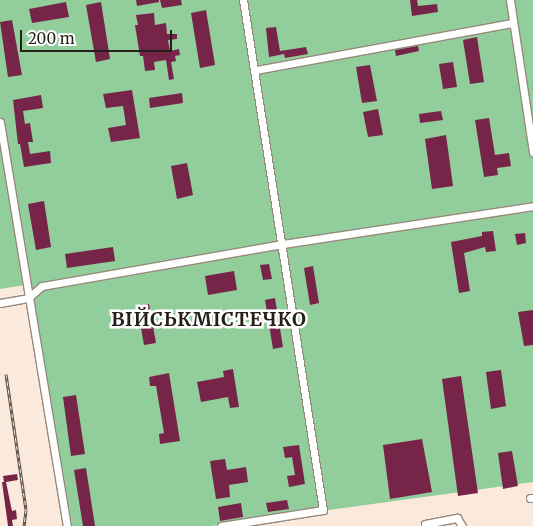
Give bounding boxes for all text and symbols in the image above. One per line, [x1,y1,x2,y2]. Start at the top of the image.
scale bar [22,20,175,52]
text: 200 m [28,29,75,48]
district label: ВІЙСЬКМІСТЕЧКО [109,309,309,331]

